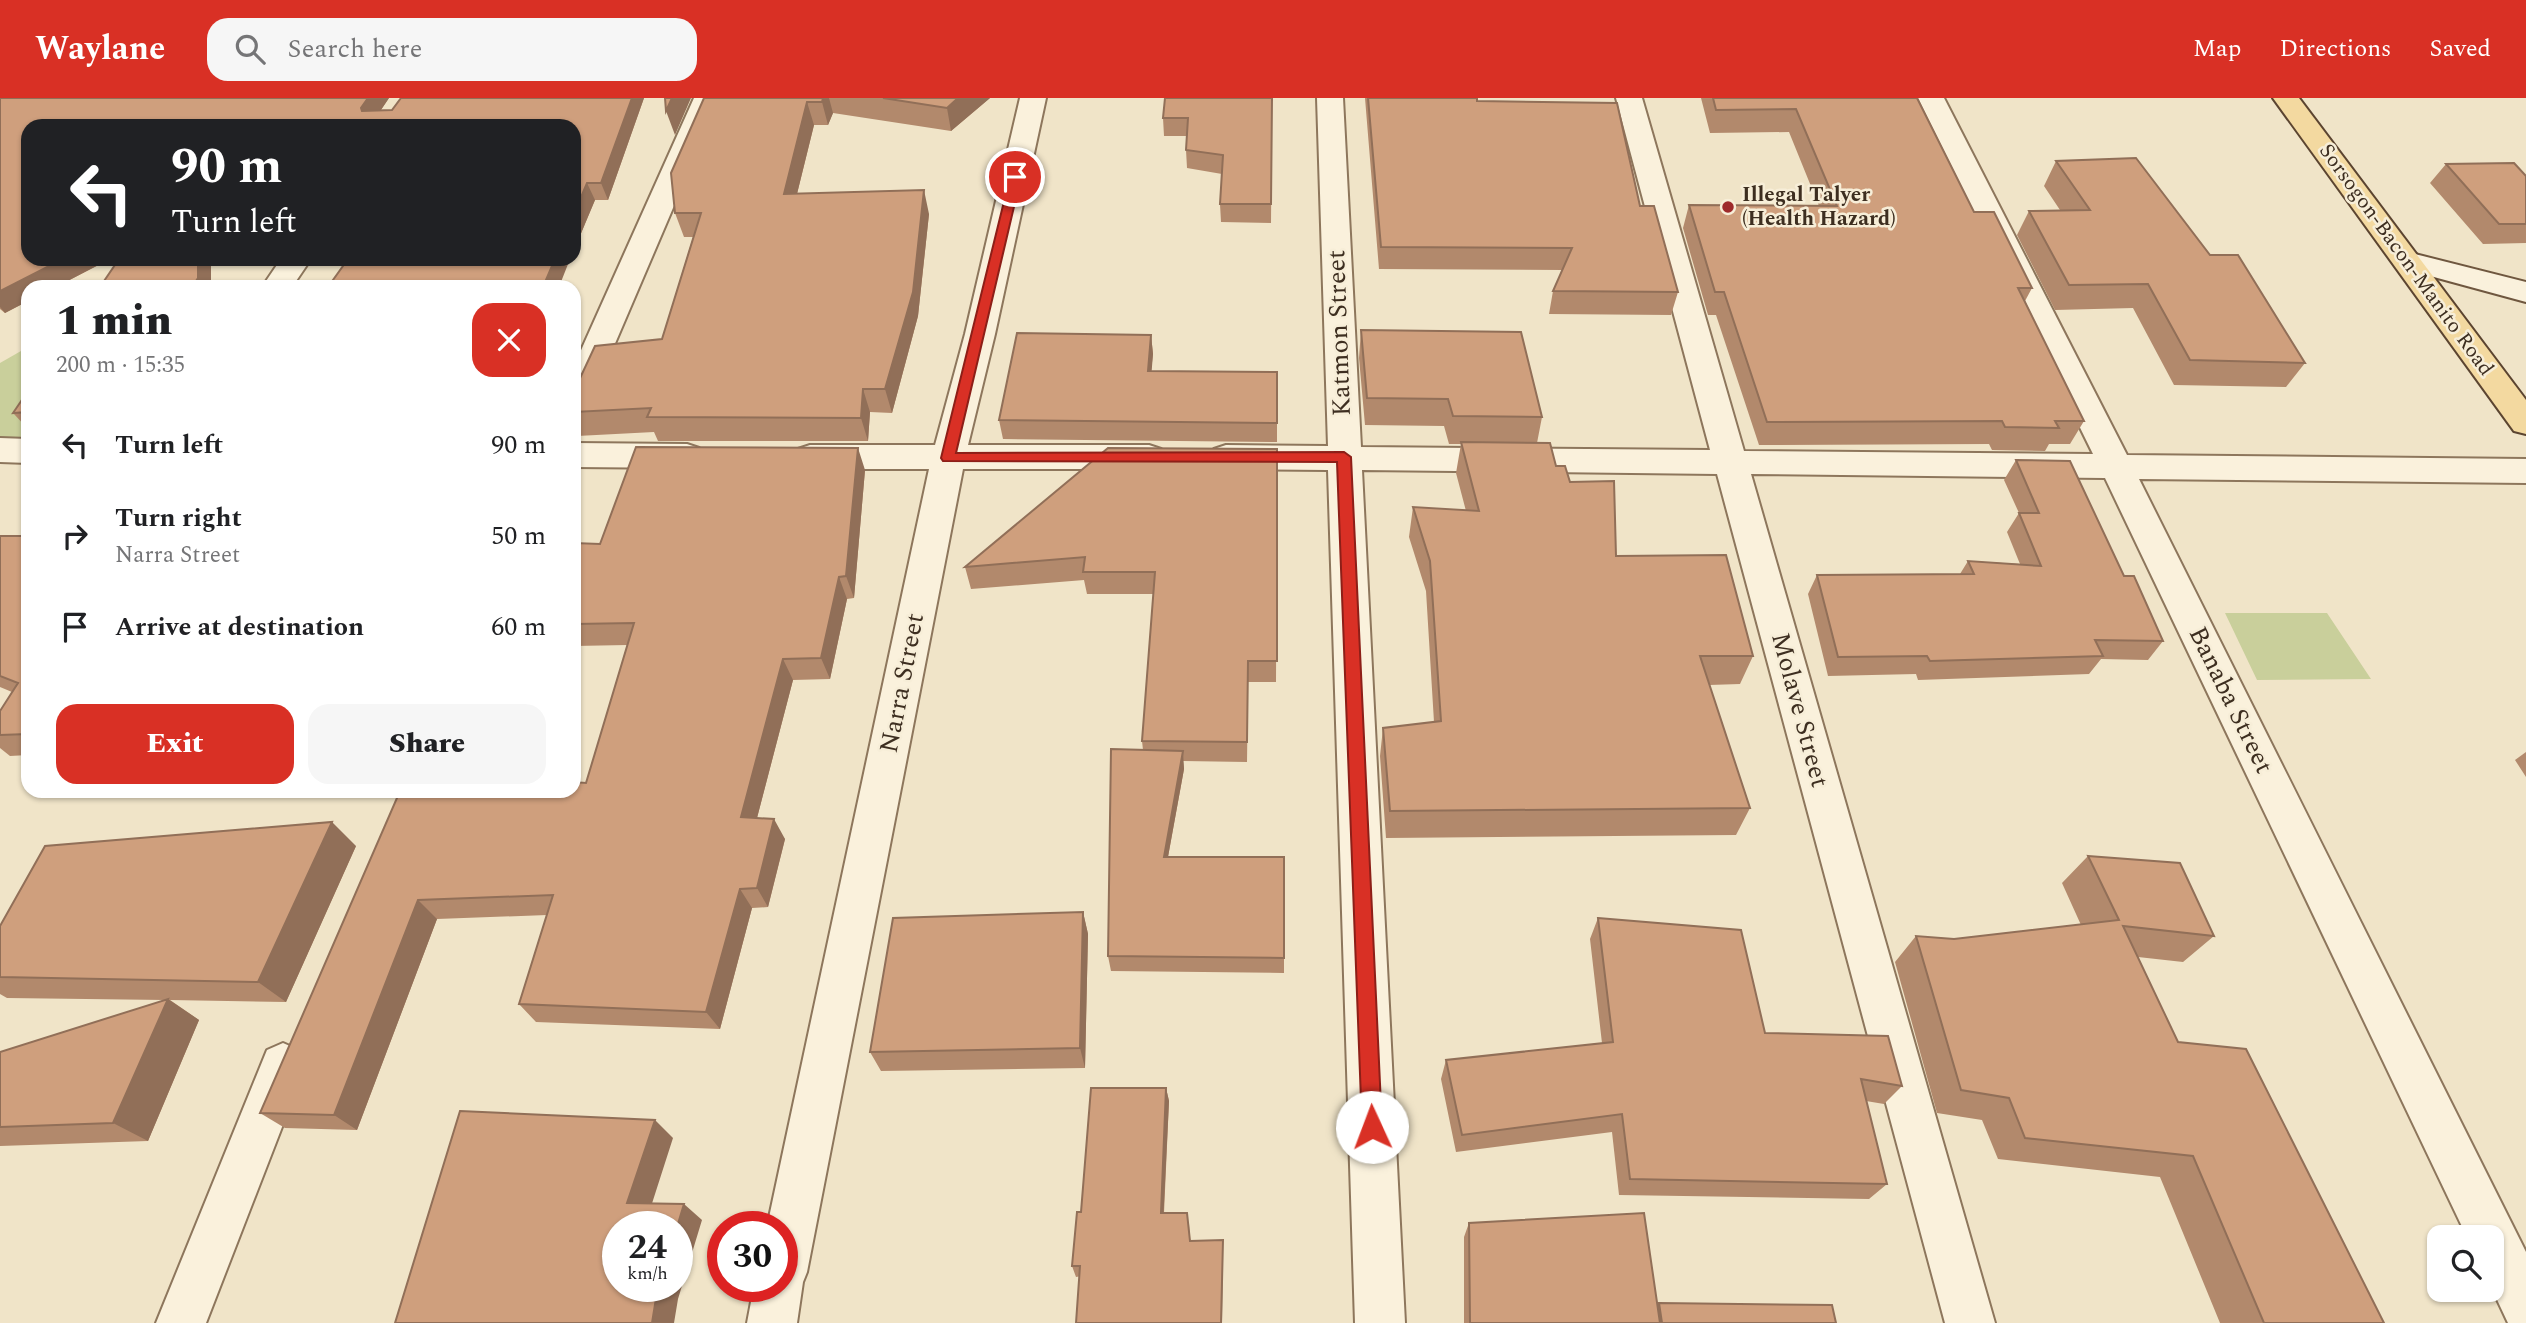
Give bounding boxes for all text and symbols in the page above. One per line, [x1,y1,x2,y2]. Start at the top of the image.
search box [207,18,697,81]
text: Waylane [35,24,165,74]
text: Search here [287,29,422,69]
icon: search [231,30,269,68]
text: Map [2193,31,2241,67]
text: Directions [2279,31,2391,67]
text: Saved [2429,31,2491,67]
text: 90 m [171,130,282,205]
street label: Sorsogon-Bacon-Manito Road [2311,137,2501,383]
icon: left [56,147,147,238]
pin [985,147,1045,207]
icon: arrive [996,158,1034,196]
place label: Illegal Talyer (Health Hazard) [1742,179,1896,235]
text: Turn left [171,198,297,247]
marker: Illegal Talyer (Health Hazard) [1720,199,1736,215]
street label: Katmon Street [1316,249,1362,417]
text: 1 min [56,290,172,353]
button: close [472,303,546,377]
text: 200 m · 15:35 [56,348,185,383]
text: Turn left [115,425,223,465]
text: 90 m [491,425,546,465]
icon: left [56,426,94,464]
text: Turn right [115,498,242,538]
text: 50 m [491,516,546,556]
icon: right [56,517,94,555]
text: Narra Street [115,538,240,573]
text: Arrive at destination [115,607,364,647]
text: 60 m [491,607,546,647]
icon: arrive [56,608,94,646]
street label: Narra Street [869,610,935,756]
street label: Banaba Street [2178,620,2284,780]
street label: Molave Street [1760,628,1840,792]
button: Exit [56,704,294,784]
button: Share [308,704,546,784]
position arrow [1335,1090,1409,1164]
speed limit sign: 30 [707,1211,798,1302]
text: 24 [628,1221,667,1274]
map controls [2427,1225,2504,1302]
button: search [2427,1225,2504,1302]
text: km/h [627,1260,668,1287]

